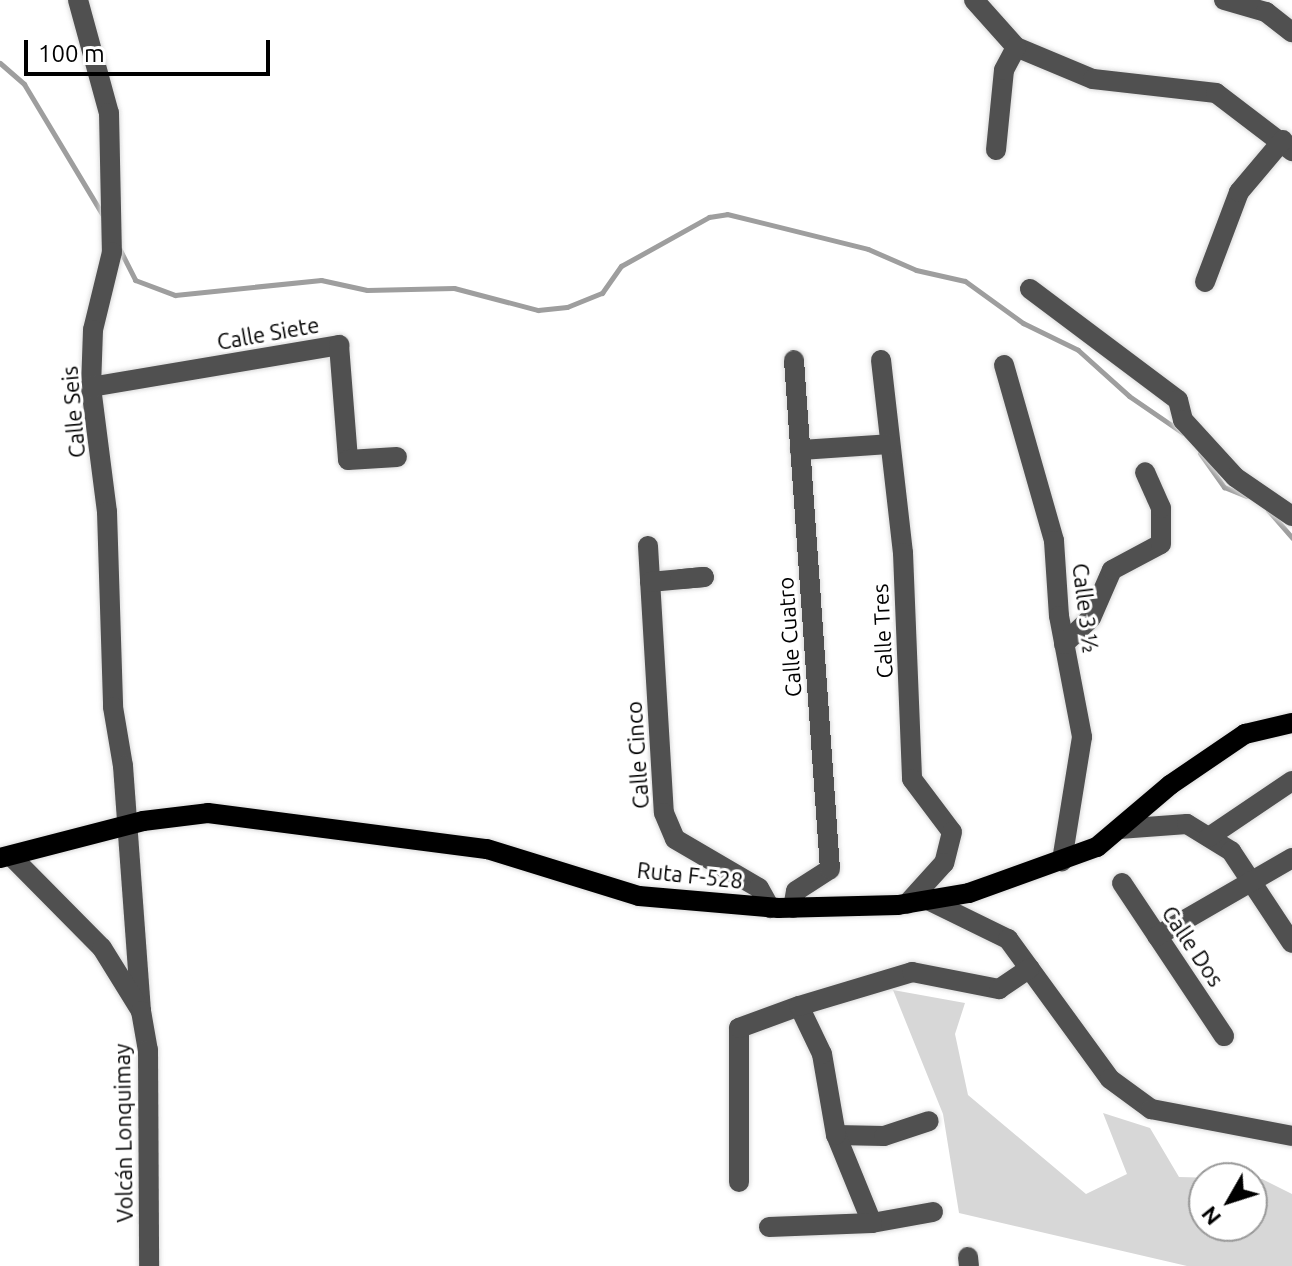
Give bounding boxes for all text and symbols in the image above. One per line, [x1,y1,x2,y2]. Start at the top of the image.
scale bar [28,24,274,74]
text: 100 m [38,40,105,67]
street label: Calle Siete [215,311,321,355]
street label: Calle Seis [56,365,90,459]
street label: Calle 3 ½ [1067,562,1105,654]
street label: Calle Cuatro [772,576,806,698]
street label: Calle Tres [866,583,898,679]
street label: Calle Cinco [620,700,654,810]
street label: Ruta F-528 [636,856,744,894]
street label: Calle Dos [1156,901,1230,991]
street label: Volcán Lonquimay [108,1043,138,1223]
north arrow [1188,1162,1268,1242]
text: N [1196,1202,1225,1230]

